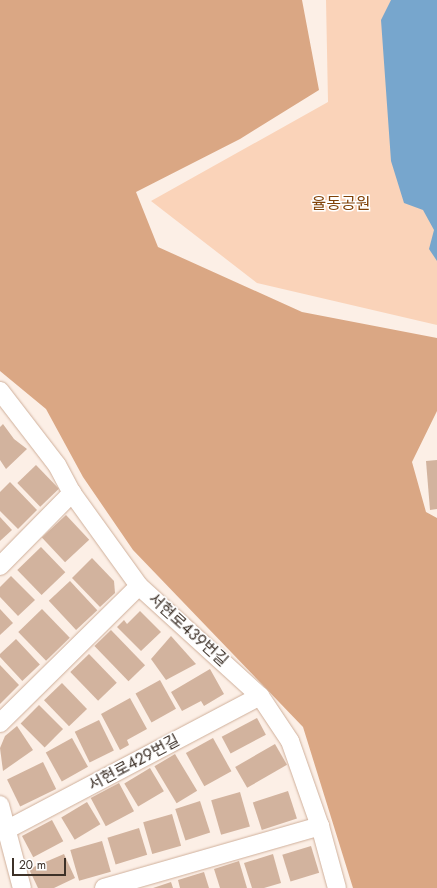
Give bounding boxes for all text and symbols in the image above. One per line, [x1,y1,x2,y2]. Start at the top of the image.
park label: 율동공원 [312,194,370,214]
street label: 서현로439번길 [144,589,232,671]
street label: 서현로429번길 [85,731,183,795]
scale bar [14,850,68,876]
text: 20 m [19,856,46,874]

